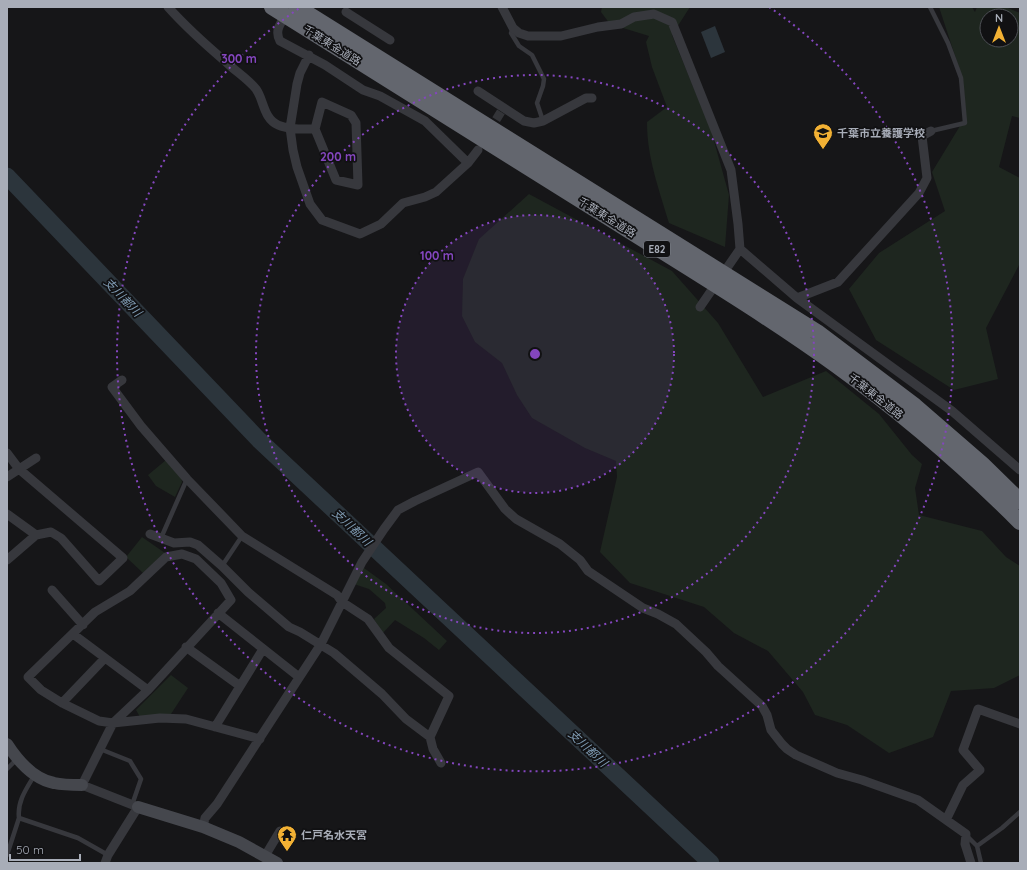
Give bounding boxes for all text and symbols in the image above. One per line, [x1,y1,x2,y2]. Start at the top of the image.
north arrow [979,8,1019,48]
text: N [995,11,1003,25]
street label: 千葉東金道路 [300,22,364,68]
text: 300 m [221,51,257,66]
school or university icon: 千葉市立養護学校 [812,122,834,150]
place label: 千葉市立養護学校 [837,126,925,140]
text: 200 m [320,149,356,164]
street label: 千葉東金道路 [575,194,639,240]
road number: E82 [644,241,670,257]
text: 100 m [420,248,454,263]
water label: 支川都川 [101,275,146,321]
centre of rings [528,347,542,361]
street label: 千葉東金道路 [846,370,906,422]
water label: 支川都川 [329,505,376,550]
water label: 支川都川 [565,726,612,771]
temple icon: 仁戸名水天宮 [276,824,298,852]
place label: 仁戸名水天宮 [301,828,367,842]
scale bar [10,836,80,862]
text: 50 m [16,842,44,857]

